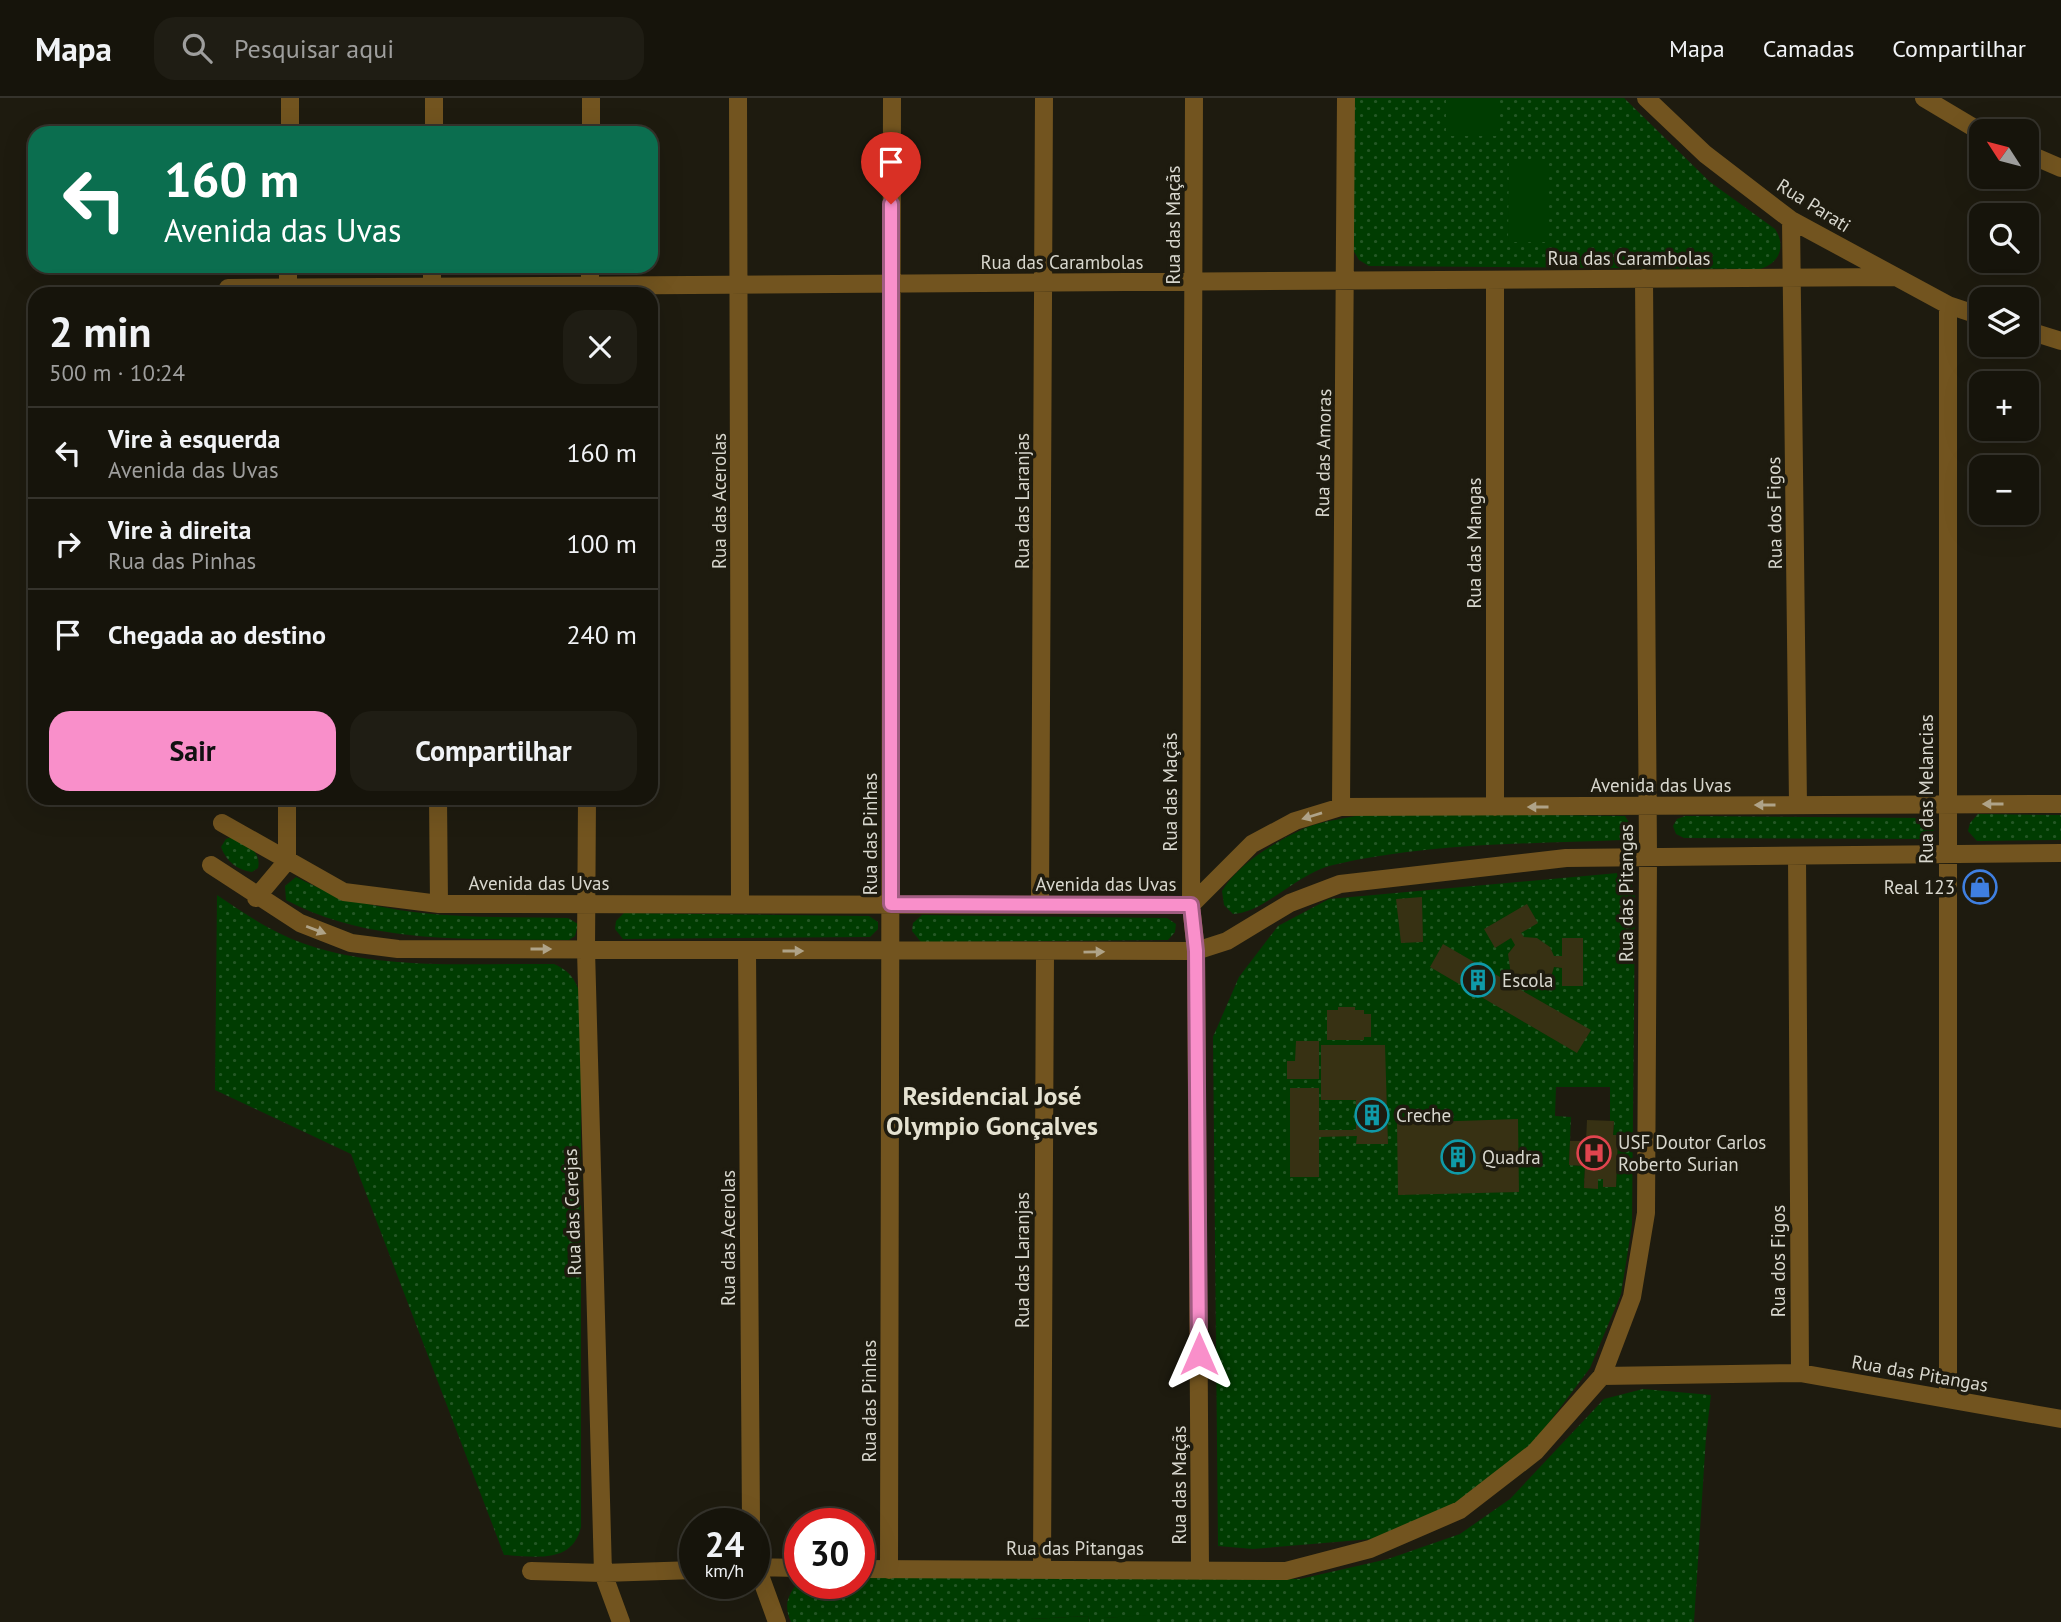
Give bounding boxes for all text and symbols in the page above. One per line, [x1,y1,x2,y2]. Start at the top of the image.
search box [154,17,644,80]
text: Mapa [35,27,112,70]
icon: search [178,29,216,67]
text: Pesquisar aqui [234,32,394,65]
text: Mapa [1669,33,1725,64]
text: Camadas [1763,33,1854,64]
text: Compartilhar [1892,33,2026,64]
north arrow [1969,119,2039,189]
map controls [1969,119,2039,525]
pin [861,132,921,204]
icon: arrive [872,143,910,181]
text: 160 m [164,147,299,211]
icon: left [49,154,140,245]
street label: Rua das Maçãs [1161,165,1185,285]
street label: Rua Parati [1773,173,1855,237]
button: search [1969,203,2039,273]
text: Avenida das Uvas [164,209,401,251]
street label: Rua das Carambolas [1547,246,1711,270]
street label: Rua das Carambolas [980,250,1144,274]
button: layers [1969,287,2039,357]
text: 2 min [49,304,151,359]
button: close [563,310,637,384]
text: 500 m · 10:24 [49,358,185,387]
button: + [1969,371,2039,441]
street label: Rua das Amoras [1310,389,1336,517]
text: Vire à esquerda [108,422,280,455]
street label: Rua das Acerolas [707,433,731,569]
street label: Rua das Laranjas [1010,433,1034,569]
icon: left [49,434,87,472]
text: 160 m [566,436,637,469]
text: Avenida das Uvas [108,455,279,484]
button: − [1969,455,2039,525]
street label: Rua dos Figos [1761,456,1787,570]
street label: Rua das Mangas [1462,477,1486,609]
text: Vire à direita [108,513,251,546]
icon: right [49,525,87,563]
text: 100 m [566,527,637,560]
text: Rua das Pinhas [108,546,256,575]
icon: arrive [49,616,87,654]
text: Chegada ao destino [108,618,326,651]
text: 240 m [566,618,637,651]
button: Sair [49,711,336,791]
button: Compartilhar [350,711,637,791]
street label: Rua das Melancias [1914,714,1938,864]
street label: Rua das Maçãs [1158,732,1182,852]
street label: Rua das Pinhas [858,773,882,895]
street label: Avenida das Uvas [1591,773,1731,797]
one-way arrow [1754,799,1776,811]
one-way arrow [1982,799,2004,810]
one-way arrow [1527,801,1549,813]
one-way arrow [1301,812,1322,822]
street label: Rua das Pitangas [1614,824,1638,962]
shop icon: Real 123 [1961,868,1999,906]
street label: Avenida das Uvas [469,871,609,895]
street label: Avenida das Uvas [1036,872,1176,896]
place label: Real 123 [1884,875,1955,899]
one-way arrow [306,924,327,935]
one-way arrow [530,943,552,955]
one-way arrow [782,945,804,957]
one-way arrow [1083,947,1105,958]
building icon: Escola [1459,961,1497,999]
place label: Escola [1502,968,1553,992]
district label: Residencial José Olympio Gonçalves [886,1079,1098,1142]
building icon: Creche [1353,1096,1391,1134]
place label: Creche [1396,1103,1451,1127]
place label: USF Doutor Carlos Roberto Surian [1618,1130,1766,1176]
hospital icon: USF Doutor Carlos Roberto Surian [1575,1134,1613,1172]
building icon: Quadra [1439,1138,1477,1176]
place label: Quadra [1482,1145,1541,1169]
street label: Rua das Cerejas [558,1148,586,1276]
street label: Rua das Acerolas [716,1170,740,1306]
street label: Rua das Laranjas [1010,1192,1034,1328]
street label: Rua dos Figos [1766,1205,1790,1317]
position arrow [1162,1317,1236,1391]
street label: Rua das Pinhas [857,1340,881,1462]
street label: Rua das Pitangas [1850,1349,1990,1397]
street label: Rua das Maçãs [1167,1425,1191,1545]
speed limit sign: 30 [784,1508,875,1599]
text: 24 [705,1521,744,1567]
street label: Rua das Pitangas [1006,1536,1144,1560]
text: km/h [705,1559,744,1582]

